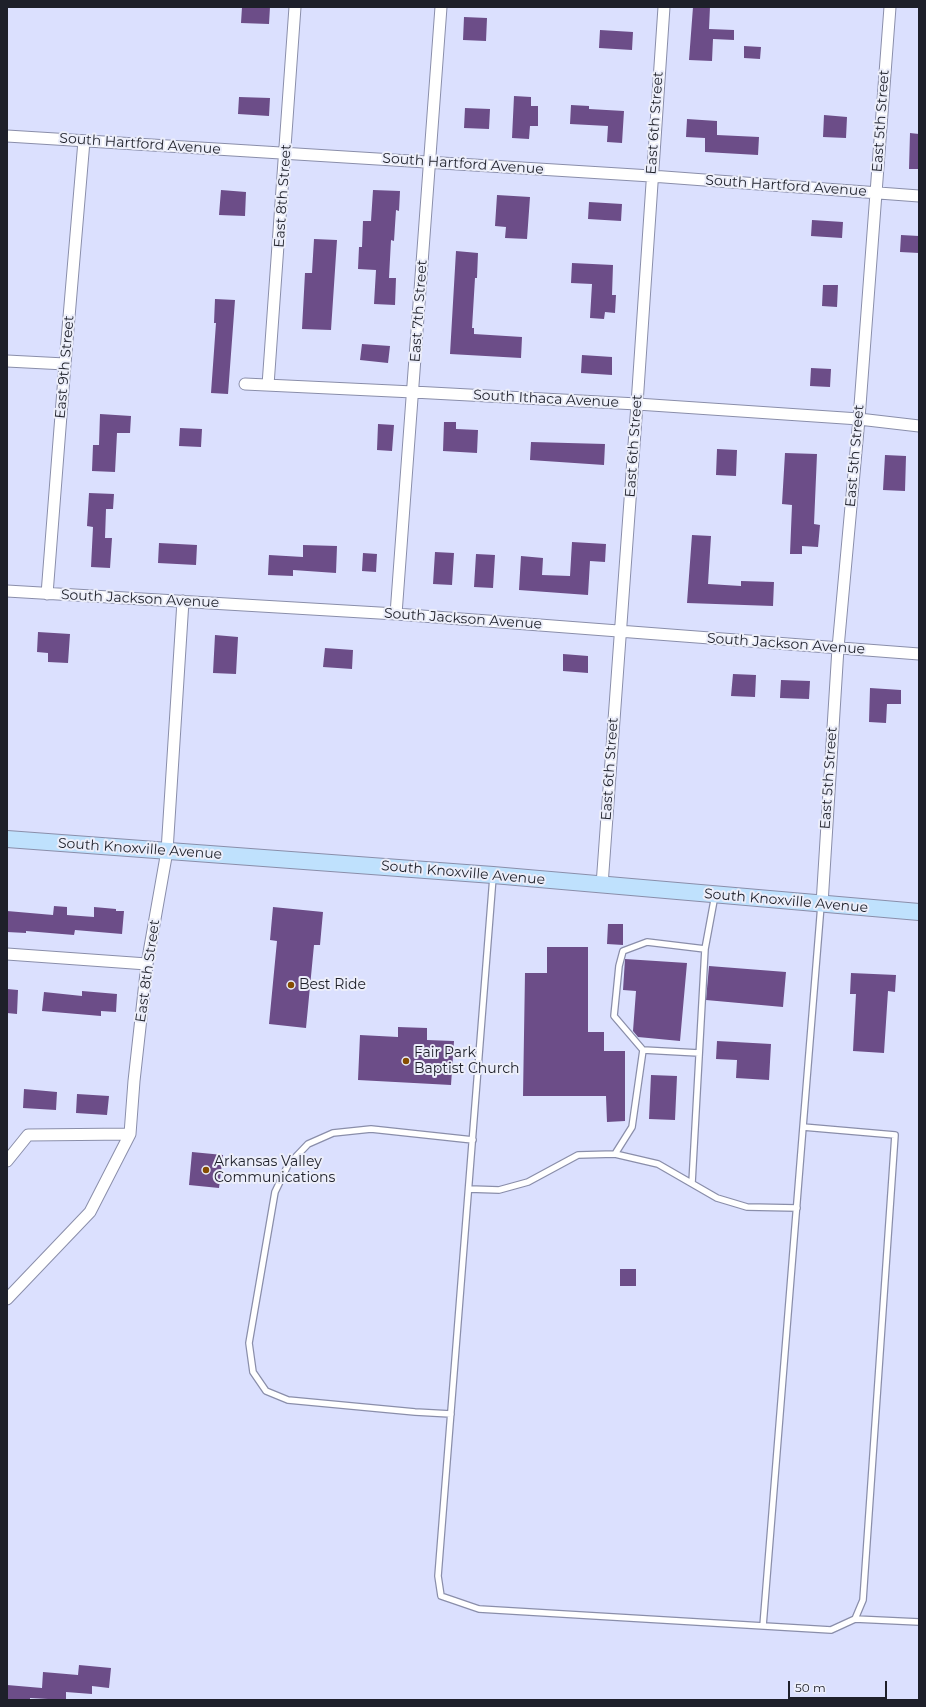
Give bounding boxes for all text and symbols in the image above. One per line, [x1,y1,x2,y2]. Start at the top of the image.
street label: East 5th Street [869,69,893,173]
street label: East 6th Street [643,71,667,175]
street label: South Hartford Avenue [59,130,221,158]
street label: East 8th Street [271,144,295,248]
street label: South Hartford Avenue [382,150,544,178]
street label: South Hartford Avenue [705,172,867,200]
street label: East 7th Street [407,259,431,363]
street label: East 9th Street [52,315,78,419]
street label: South Ithaca Avenue [473,387,619,411]
street label: East 6th Street [622,394,646,498]
street label: East 5th Street [842,404,868,508]
street label: South Jackson Avenue [60,586,220,612]
street label: South Jackson Avenue [383,605,543,633]
street label: South Jackson Avenue [706,630,866,658]
street label: East 6th Street [598,717,622,821]
street label: East 5th Street [817,726,841,830]
street label: South Knoxville Avenue [57,835,223,863]
street label: South Knoxville Avenue [380,857,546,889]
street label: South Knoxville Avenue [703,885,869,917]
street label: East 8th Street [132,918,164,1024]
place label: Best Ride [299,977,366,993]
marker: Best Ride [286,980,296,990]
place label: Fair Park Baptist Church [414,1045,519,1078]
marker: Fair Park Baptist Church [401,1056,411,1066]
place label: Arkansas Valley Communications [214,1154,335,1186]
marker: Arkansas Valley Communications [201,1165,211,1175]
scale bar [790,1673,889,1699]
text: 50 m [795,1680,826,1695]

